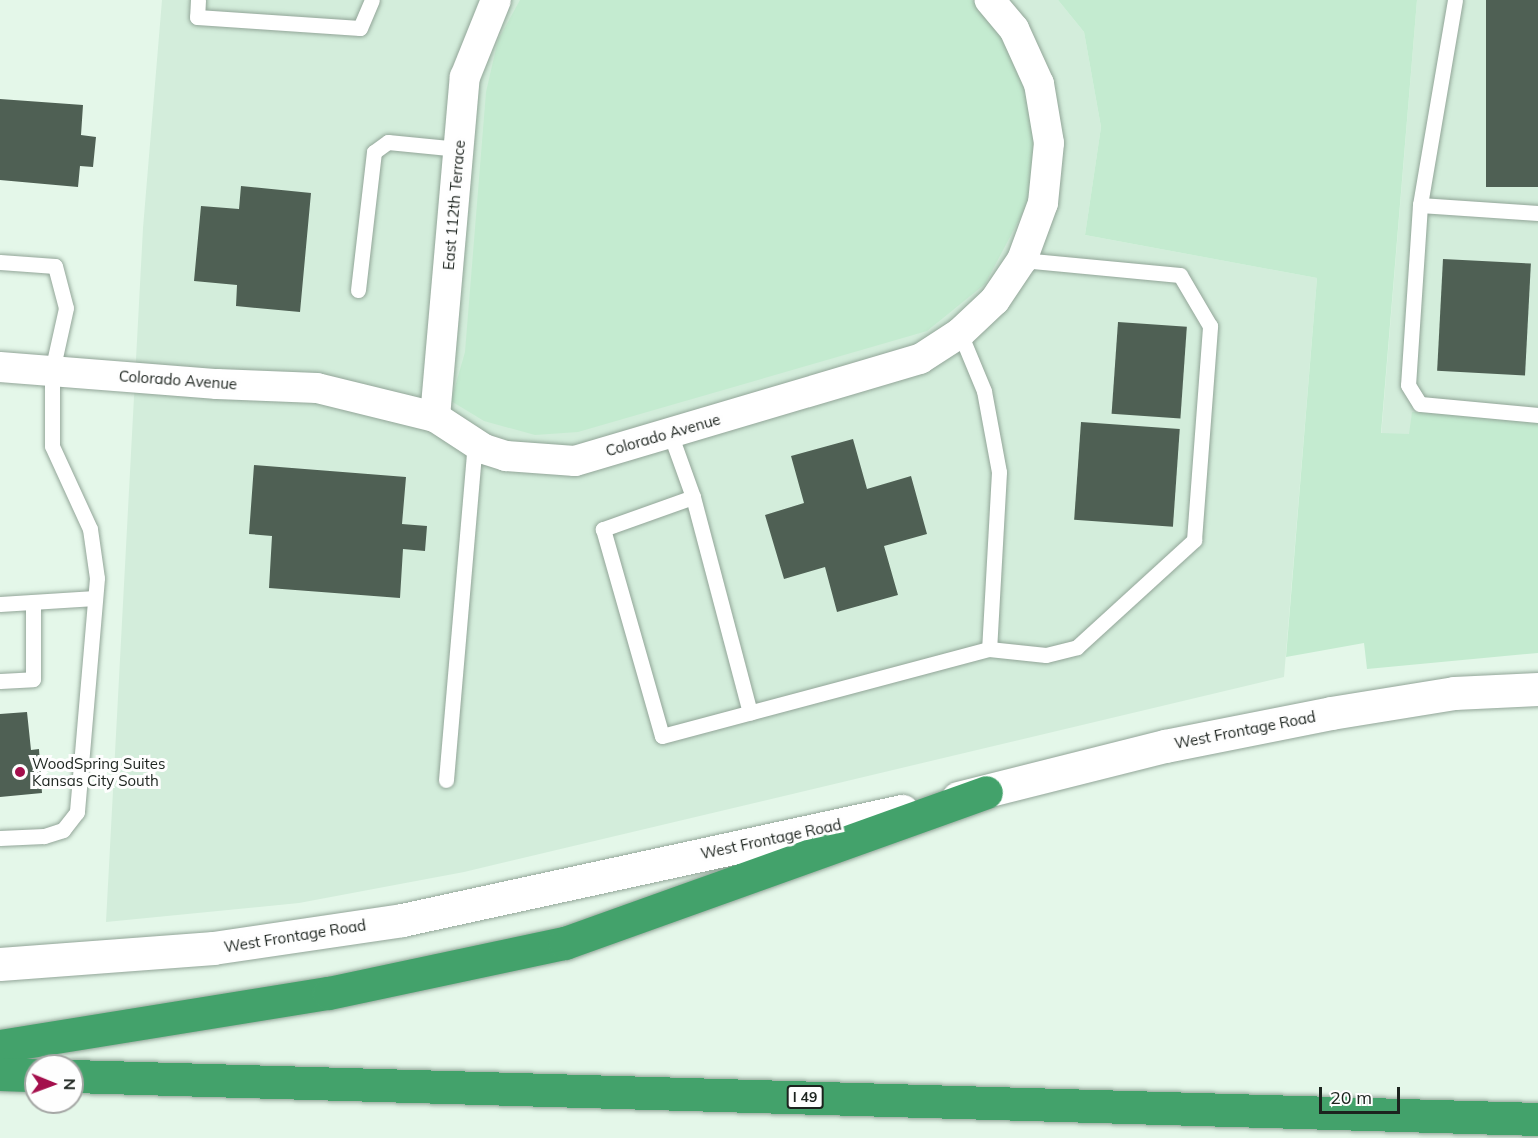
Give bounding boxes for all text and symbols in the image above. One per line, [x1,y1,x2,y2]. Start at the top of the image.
street label: East 112th Terrace [439,139,469,271]
street label: Colorado Avenue [118,367,238,393]
street label: Colorado Avenue [604,410,722,460]
street label: West Frontage Road [1173,707,1317,753]
place label: WoodSpring Suites Kansas City South [32,754,165,789]
marker: WoodSpring Suites Kansas City South [13,765,27,779]
street label: West Frontage Road [699,815,843,863]
street label: West Frontage Road [223,916,367,956]
north arrow [24,1054,84,1114]
scale bar [1322,1075,1403,1113]
text: N [60,1078,80,1090]
road number: I 49 [786,1086,824,1108]
text: 20 m [1330,1086,1372,1109]

